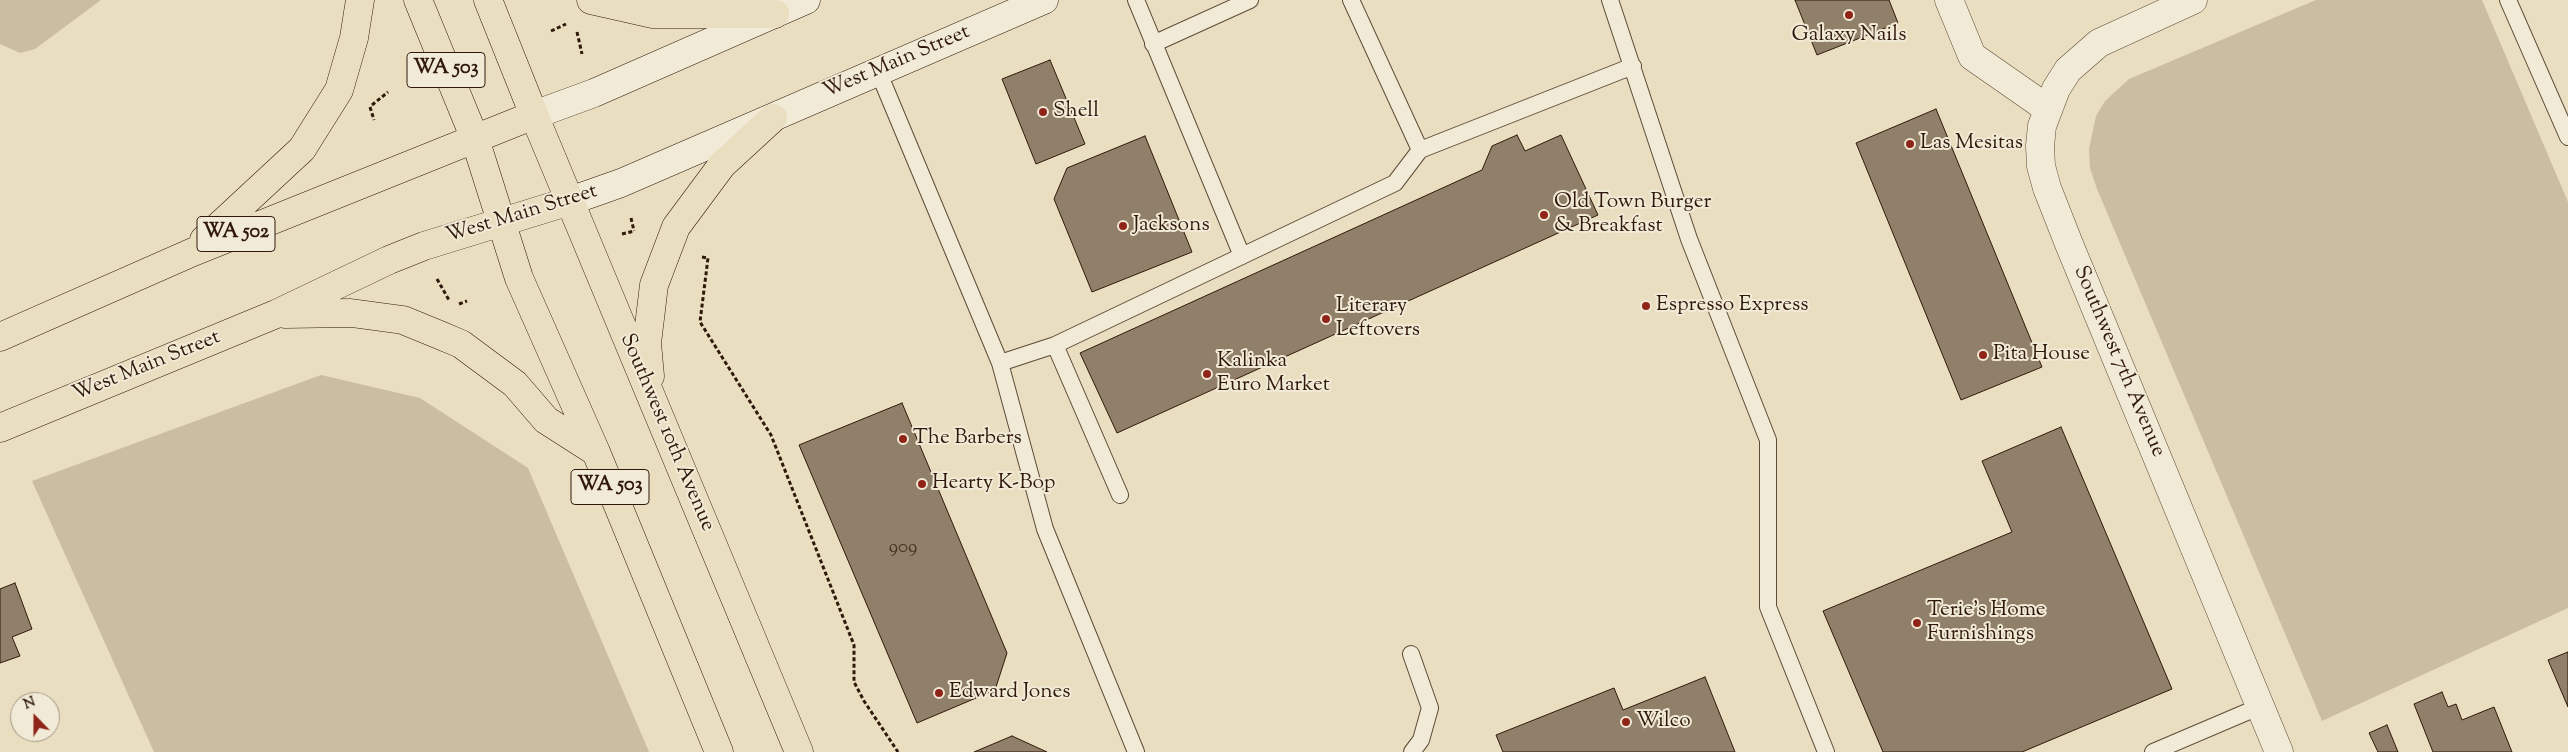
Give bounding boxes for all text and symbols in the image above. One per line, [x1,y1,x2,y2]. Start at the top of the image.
marker: Galaxy Nails [1843,9,1855,21]
street label: West Main Street [820,21,974,105]
place label: Galaxy Nails [1792,23,1906,49]
road number: WA 503 [407,52,485,88]
place label: Shell [1053,99,1099,125]
marker: Shell [1037,106,1049,118]
place label: Las Mesitas [1920,131,2023,157]
marker: Las Mesitas [1904,138,1916,150]
street label: West Main Street [443,180,601,250]
place label: Old Town Burger & Breakfast [1554,190,1711,240]
marker: Old Town Burger & Breakfast [1538,209,1550,221]
place label: Jacksons [1133,213,1210,239]
road number: WA 502 [197,216,275,252]
marker: Jacksons [1117,220,1129,232]
street label: Southwest 7th Avenue [2066,263,2170,461]
place label: Espresso Express [1656,293,1809,319]
place label: Literary Leftovers [1336,294,1420,344]
marker: Espresso Express [1640,300,1652,312]
marker: Literary Leftovers [1320,313,1332,325]
street label: West Main Street [69,326,225,408]
street label: Southwest 10th Avenue [613,330,719,536]
place label: Pita House [1993,342,2090,368]
place label: Kalinka Euro Market [1217,349,1330,399]
marker: Pita House [1977,349,1989,361]
marker: Kalinka Euro Market [1201,368,1213,380]
place label: The Barbers [913,426,1022,452]
marker: The Barbers [897,433,909,445]
road number: WA 503 [571,470,649,504]
place label: Hearty K-Bop [932,471,1055,497]
marker: Hearty K-Bop [916,478,928,490]
house number: 909 [889,538,917,560]
place label: Terie's Home Furnishings [1927,598,2046,648]
marker: Terie's Home Furnishings [1911,617,1923,629]
place label: Edward Jones [949,680,1070,706]
marker: Edward Jones [933,687,945,699]
north arrow [10,692,60,742]
text: N [21,693,39,715]
place label: Wilco [1636,709,1691,735]
marker: Wilco [1620,716,1632,728]

